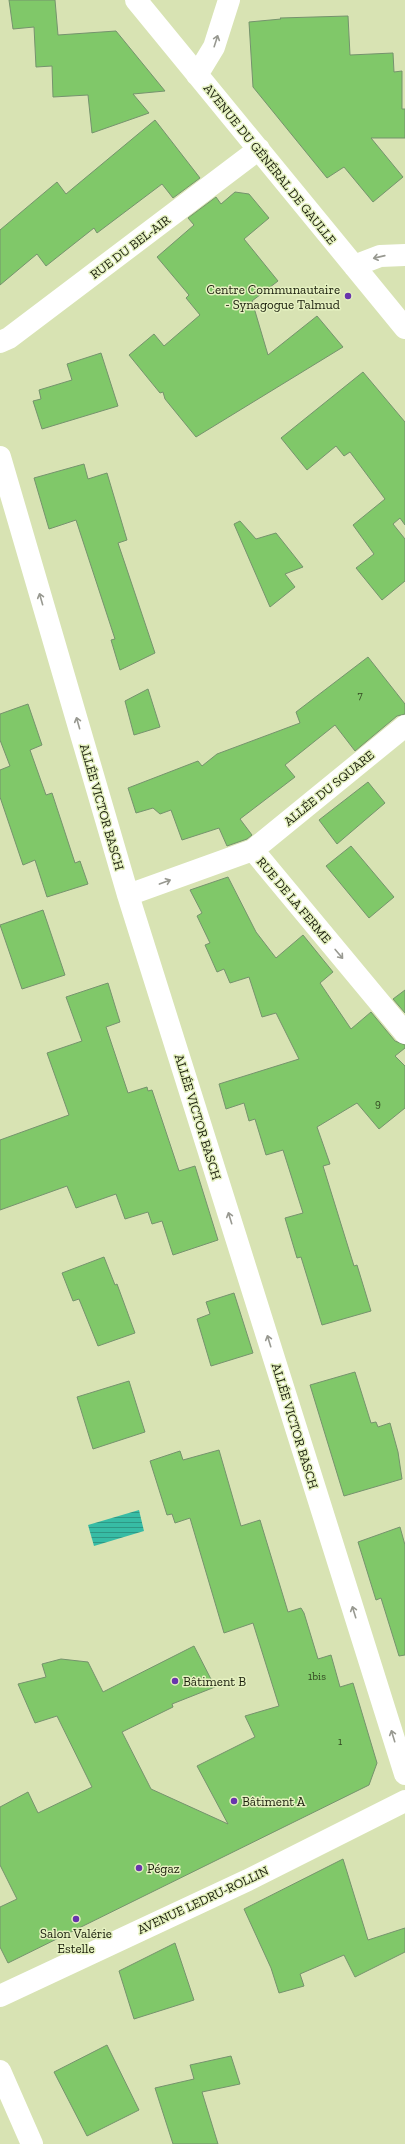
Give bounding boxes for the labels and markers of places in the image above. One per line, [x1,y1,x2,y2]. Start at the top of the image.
place label: Centre Communautaire - Synagogue Talmud [207,282,340,312]
marker: Centre Communautaire - Synagogue Talmud [343,291,353,301]
place label: Bâtiment B [183,1674,246,1689]
marker: Bâtiment B [170,1676,180,1686]
place label: Bâtiment A [242,1794,306,1809]
marker: Bâtiment A [229,1796,239,1806]
place label: Pégaz [147,1861,180,1876]
marker: Pégaz [134,1863,144,1873]
marker: Salon Valérie Estelle [71,1914,81,1924]
place label: Salon Valérie Estelle [40,1926,112,1956]

